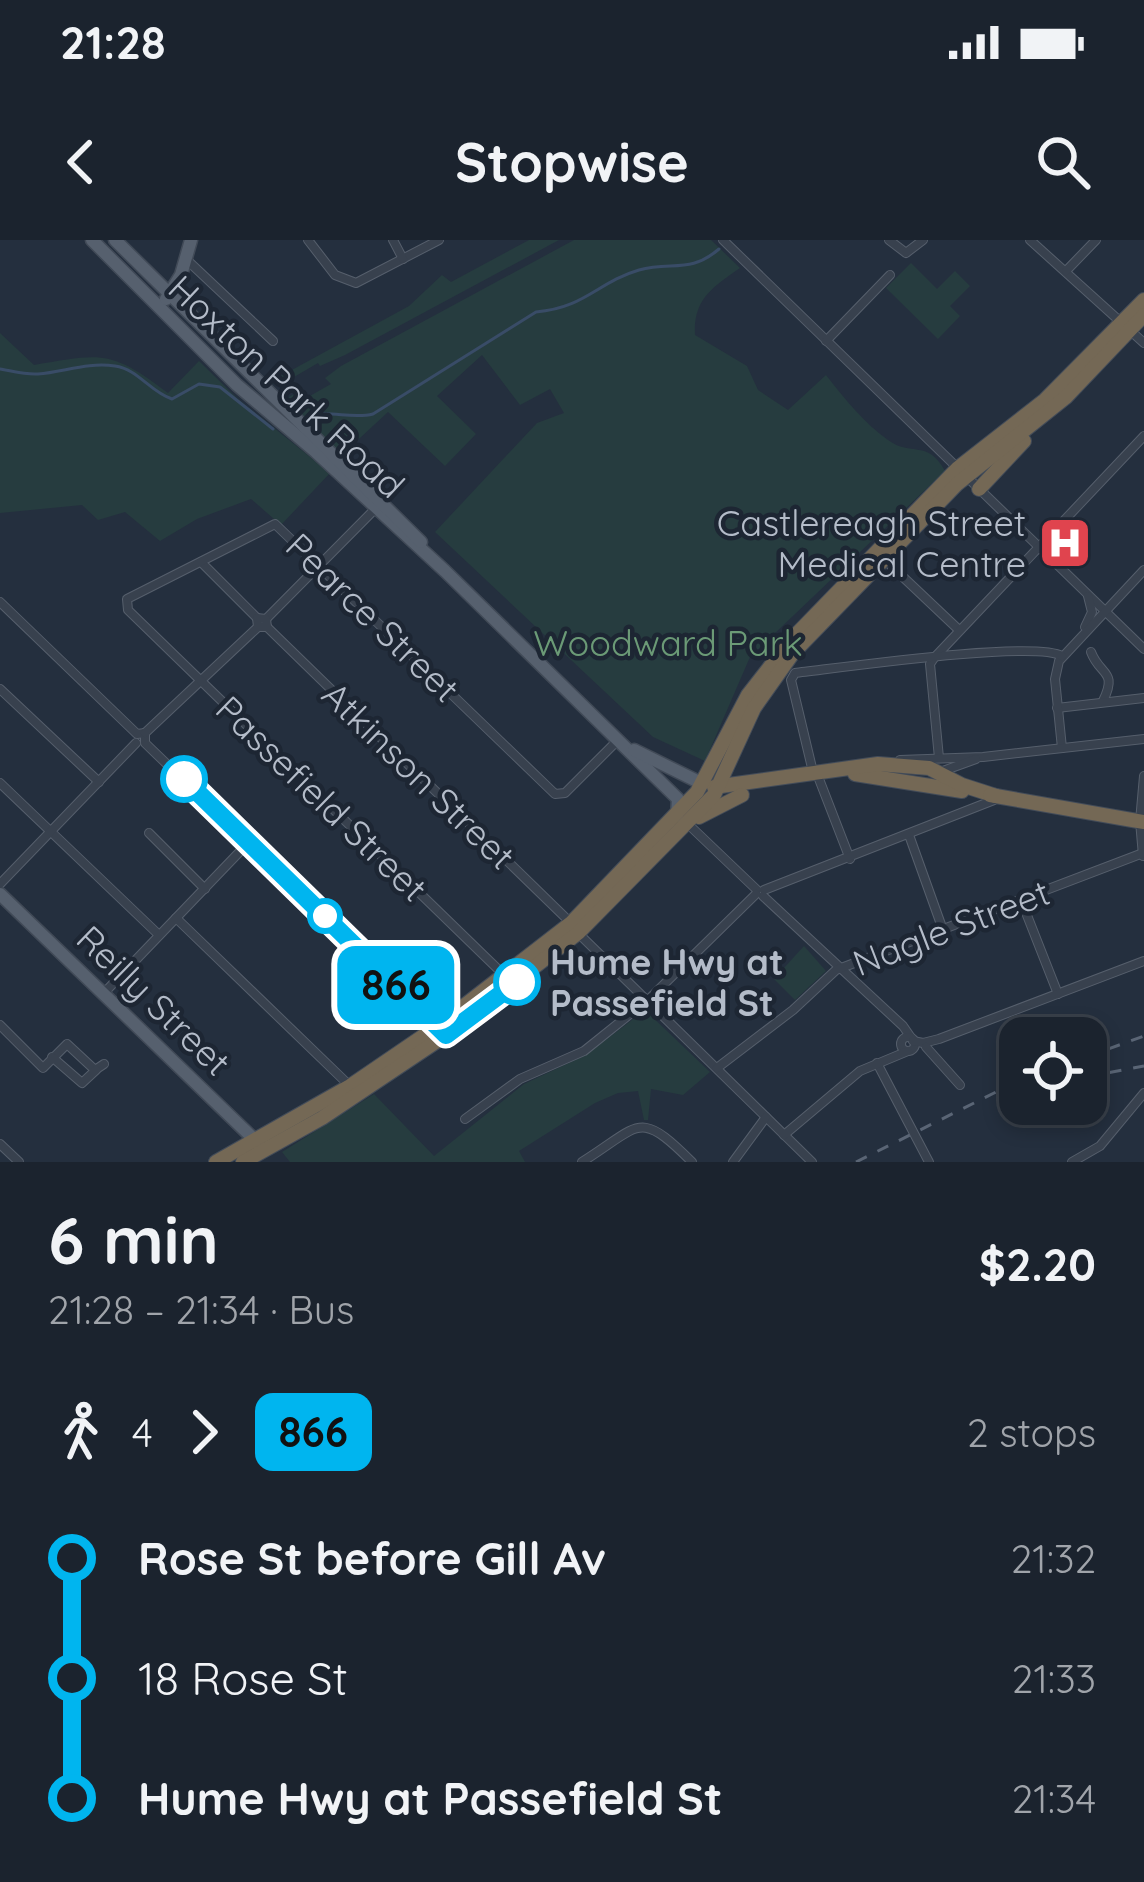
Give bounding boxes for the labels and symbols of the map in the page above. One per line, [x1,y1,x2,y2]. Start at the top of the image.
street label: Hoxton Park Road [160,265,414,507]
place label: Castlereagh Street Medical Centre [717,500,1026,586]
hospital icon: Castlereagh Street Medical Centre [1037,515,1093,571]
street label: Pearce Street [277,523,469,711]
park label: Woodward Park [533,620,803,665]
street label: Atkinson Street [313,672,525,878]
street label: Passefield Street [207,686,437,910]
unlabelled marker [162,757,206,801]
street label: Nagle Street [846,869,1056,985]
unlabelled marker [309,900,341,932]
street label: Reilly Street [68,916,240,1084]
place label: Hume Hwy at Passefield St [550,939,784,1025]
line badge: 866 [327,946,465,1024]
marker: Hume Hwy at Passefield St [495,960,539,1004]

